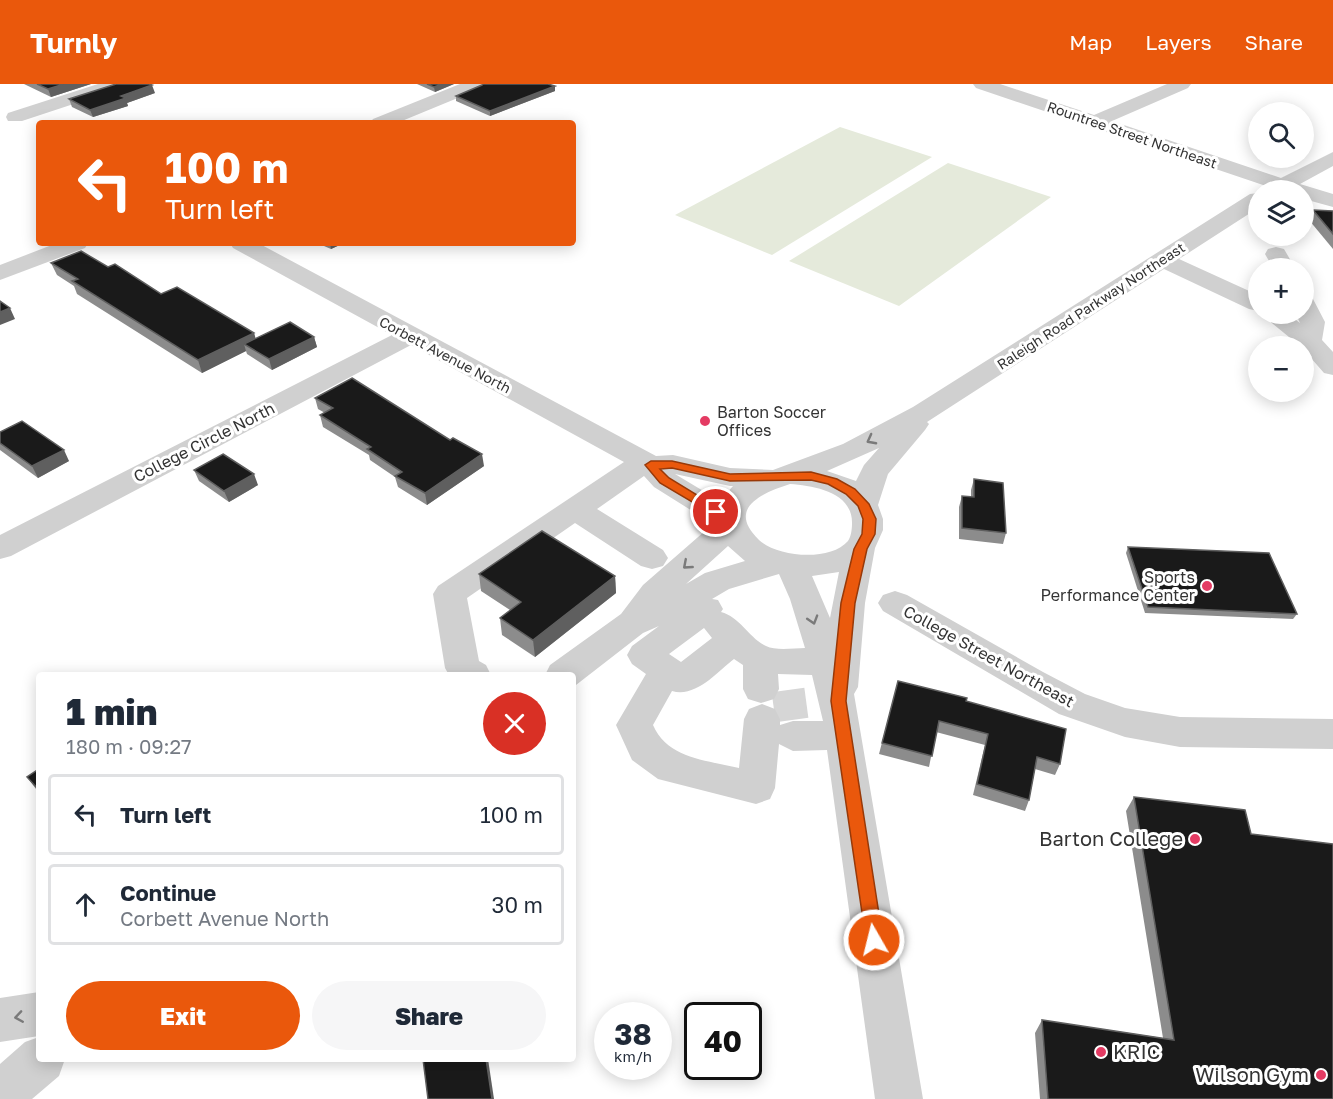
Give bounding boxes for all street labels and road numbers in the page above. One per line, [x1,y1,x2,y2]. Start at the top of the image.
street label: Rountree Street Northeast [1045,97,1219,172]
street label: Raleigh Road Parkway Northeast [994,238,1188,373]
street label: Corbett Avenue North [377,313,514,396]
street label: College Circle North [130,398,278,486]
street label: College Street Northeast [900,601,1078,711]

